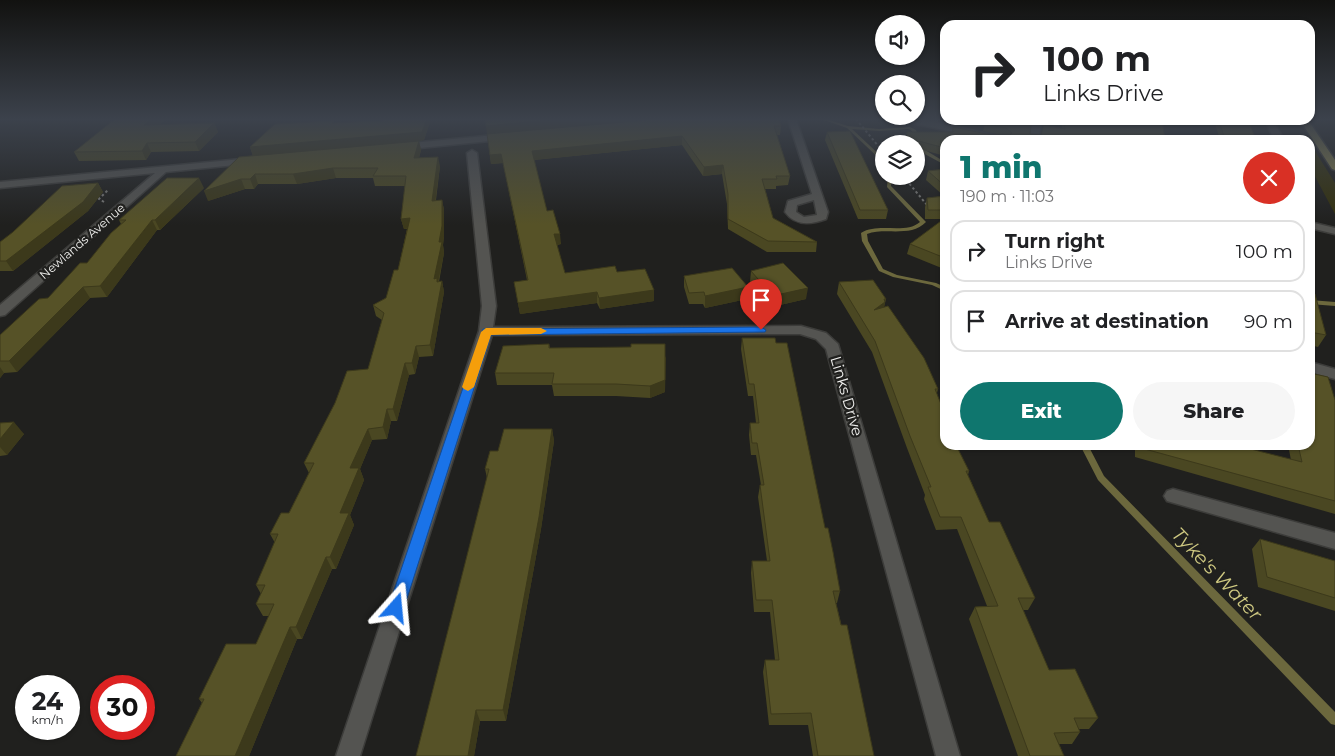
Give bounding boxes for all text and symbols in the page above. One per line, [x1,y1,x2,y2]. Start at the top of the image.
map controls [875,15,925,185]
button: sound [875,15,925,65]
text: 100 m [1043,37,1151,80]
icon: right [960,40,1025,105]
button: search [875,75,925,125]
text: Links Drive [1043,80,1164,107]
button: layers [875,135,925,185]
text: 1 min [960,149,1043,186]
button: close [1243,152,1295,204]
text: 190 m · 11:03 [960,187,1054,206]
street label: Newlands Avenue [36,200,128,282]
text: Turn right [1005,230,1105,253]
icon: right [962,237,990,265]
text: 100 m [1236,240,1293,263]
text: Links Drive [1005,253,1093,272]
pin [740,279,782,330]
icon: arrive [747,286,775,314]
icon: arrive [962,307,990,335]
text: Arrive at destination [1005,310,1209,333]
text: 90 m [1244,310,1293,333]
street label: Links Drive [827,354,867,438]
button: Exit [960,382,1123,440]
button: Share [1133,382,1295,440]
water label: Tyke's Water [1167,523,1267,625]
position arrow [369,581,421,633]
speed limit sign: 30 [90,675,155,740]
text: 24 [32,686,63,716]
text: km/h [31,712,64,727]

